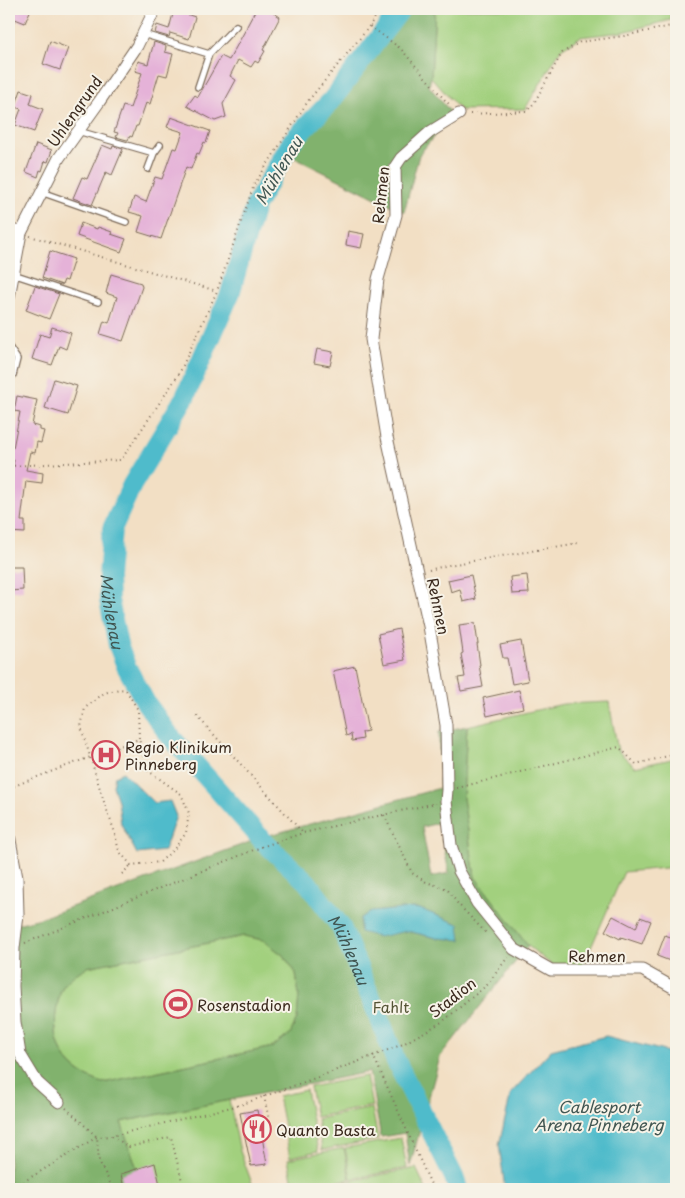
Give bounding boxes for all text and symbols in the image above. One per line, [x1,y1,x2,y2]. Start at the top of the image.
street label: Uhlengrund [41,71,107,151]
water label: Mühlenau [248,130,308,209]
street label: Rehmen [366,165,394,225]
water label: Mühlenau [96,573,131,652]
street label: Rehmen [422,575,456,637]
place label: Regio Klinikum Pinneberg [125,735,232,775]
hospital icon: Regio Klinikum Pinneberg [91,740,121,770]
water label: Mühlenau [323,908,376,989]
street label: Rehmen [568,944,626,967]
street label: Stadion [424,971,480,1023]
sports icon: Rosenstadion [163,989,193,1019]
place label: Rosenstadion [197,993,291,1016]
park label: Fahlt [373,995,409,1018]
water label: Cablesport Arena Pinneberg [535,1094,665,1136]
restaurant icon: Quanto Basta [242,1114,272,1144]
place label: Quanto Basta [276,1118,376,1141]

